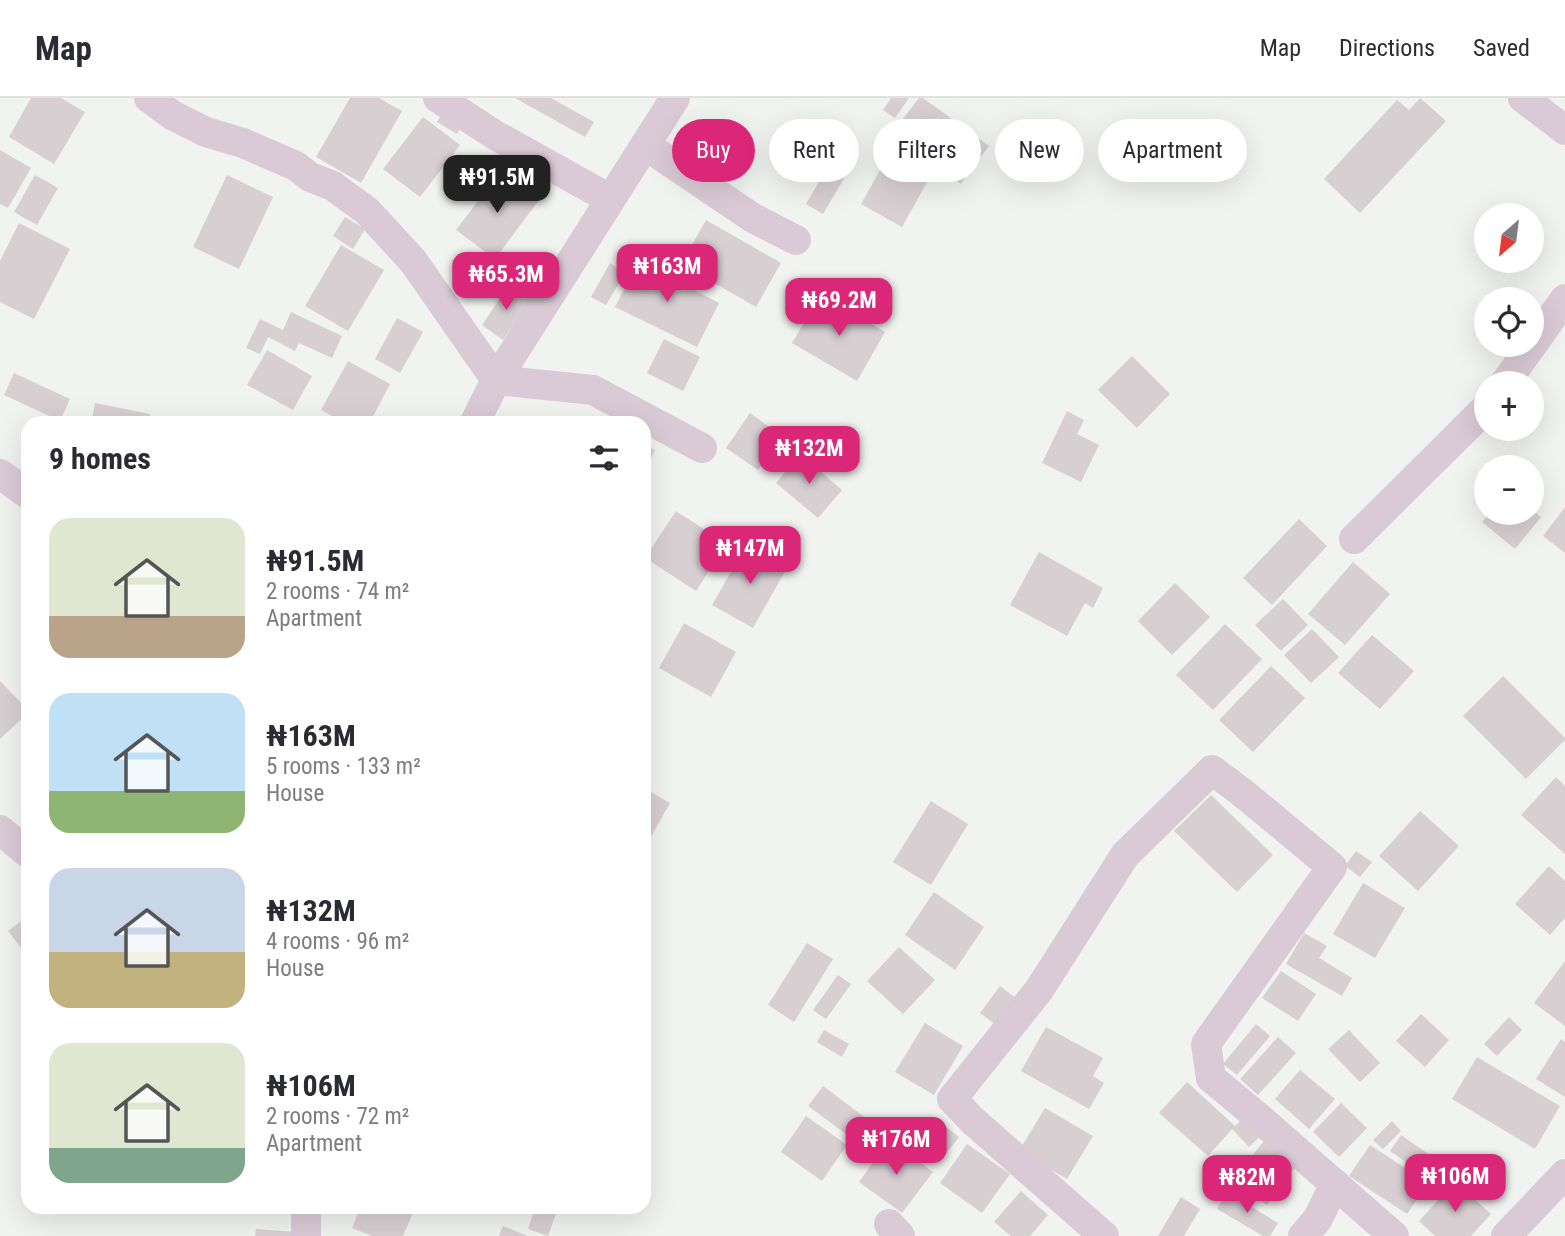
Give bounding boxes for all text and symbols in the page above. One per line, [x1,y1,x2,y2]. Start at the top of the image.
text: Map [35,29,92,68]
text: Map [1260,34,1301,62]
text: Directions [1339,34,1435,62]
text: Saved [1473,34,1530,62]
chip: Buy [672,119,755,182]
chip: Rent [769,119,859,182]
chip: Filters [873,119,981,182]
chip: New [995,119,1084,182]
chip: Apartment [1098,119,1247,182]
pin: ₦91.5M [440,156,554,215]
text: ₦91.5M [459,164,535,191]
north arrow [1474,203,1544,273]
map controls [1474,203,1544,525]
pin: ₦163M [618,244,716,304]
pin: ₦65.3M [449,252,563,312]
text: ₦163M [633,253,701,280]
text: ₦65.3M [468,261,544,288]
pin: ₦69.2M [782,278,896,338]
text: ₦69.2M [801,287,877,314]
button: locate [1474,287,1544,357]
button: + [1474,371,1544,441]
pin: ₦132M [760,426,858,486]
text: ₦132M [775,435,843,462]
icon: filters [585,439,623,477]
text: 9 homes [49,441,151,476]
button: − [1474,455,1544,525]
pin: ₦147M [701,526,799,586]
text: ₦147M [716,535,784,562]
text: ₦91.5M [266,543,364,578]
icon: home [105,546,189,630]
text: 2 rooms · 74 m² [266,578,409,605]
text: Apartment [266,605,362,632]
text: ₦163M [266,718,356,753]
icon: home [105,721,189,805]
text: 5 rooms · 133 m² [266,753,421,780]
text: House [266,780,324,807]
text: ₦132M [266,893,356,928]
icon: home [105,896,189,980]
text: 4 rooms · 96 m² [266,928,409,955]
text: House [266,955,324,982]
text: ₦106M [266,1068,356,1103]
icon: home [105,1071,189,1155]
text: 2 rooms · 72 m² [266,1103,409,1130]
pin: ₦176M [847,1118,945,1177]
text: ₦176M [862,1126,930,1153]
text: Apartment [266,1130,362,1157]
pin: ₦106M [1406,1154,1504,1214]
pin: ₦82M [1206,1156,1288,1215]
text: ₦106M [1421,1163,1489,1190]
text: ₦82M [1218,1164,1276,1191]

